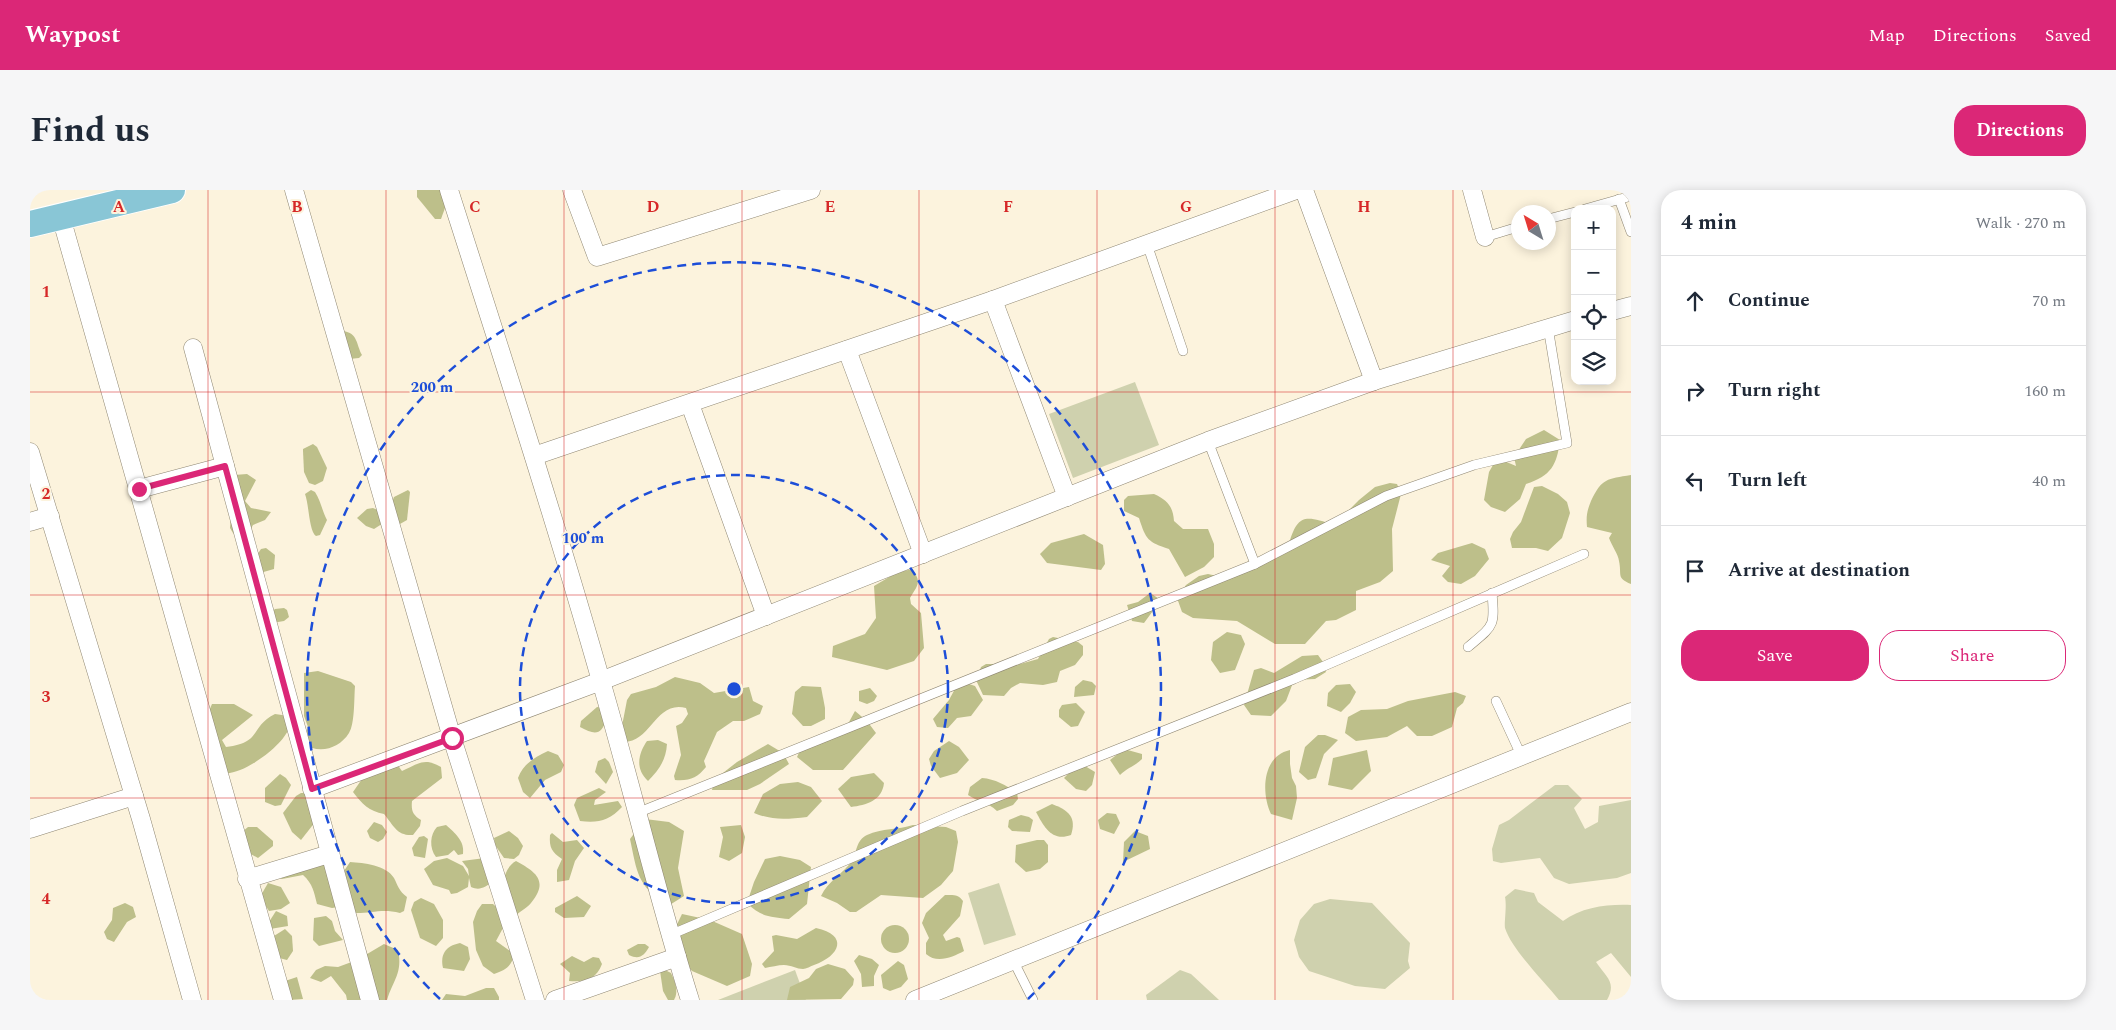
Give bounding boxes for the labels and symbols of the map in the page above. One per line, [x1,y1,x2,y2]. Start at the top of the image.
text: A [113,195,126,219]
text: B [291,195,303,219]
text: C [469,195,481,219]
text: D [647,195,660,219]
text: E [825,195,835,219]
text: F [1003,195,1013,219]
text: G [1180,195,1192,219]
text: H [1357,195,1371,219]
north arrow [1511,205,1556,250]
text: 1 [42,280,50,304]
text: 200 m [411,376,454,399]
route end [128,478,151,501]
text: 2 [42,482,51,506]
text: 100 m [562,527,605,550]
centre of rings [725,680,743,698]
text: 3 [42,685,51,709]
route start [441,727,464,750]
text: 4 [42,887,51,911]

